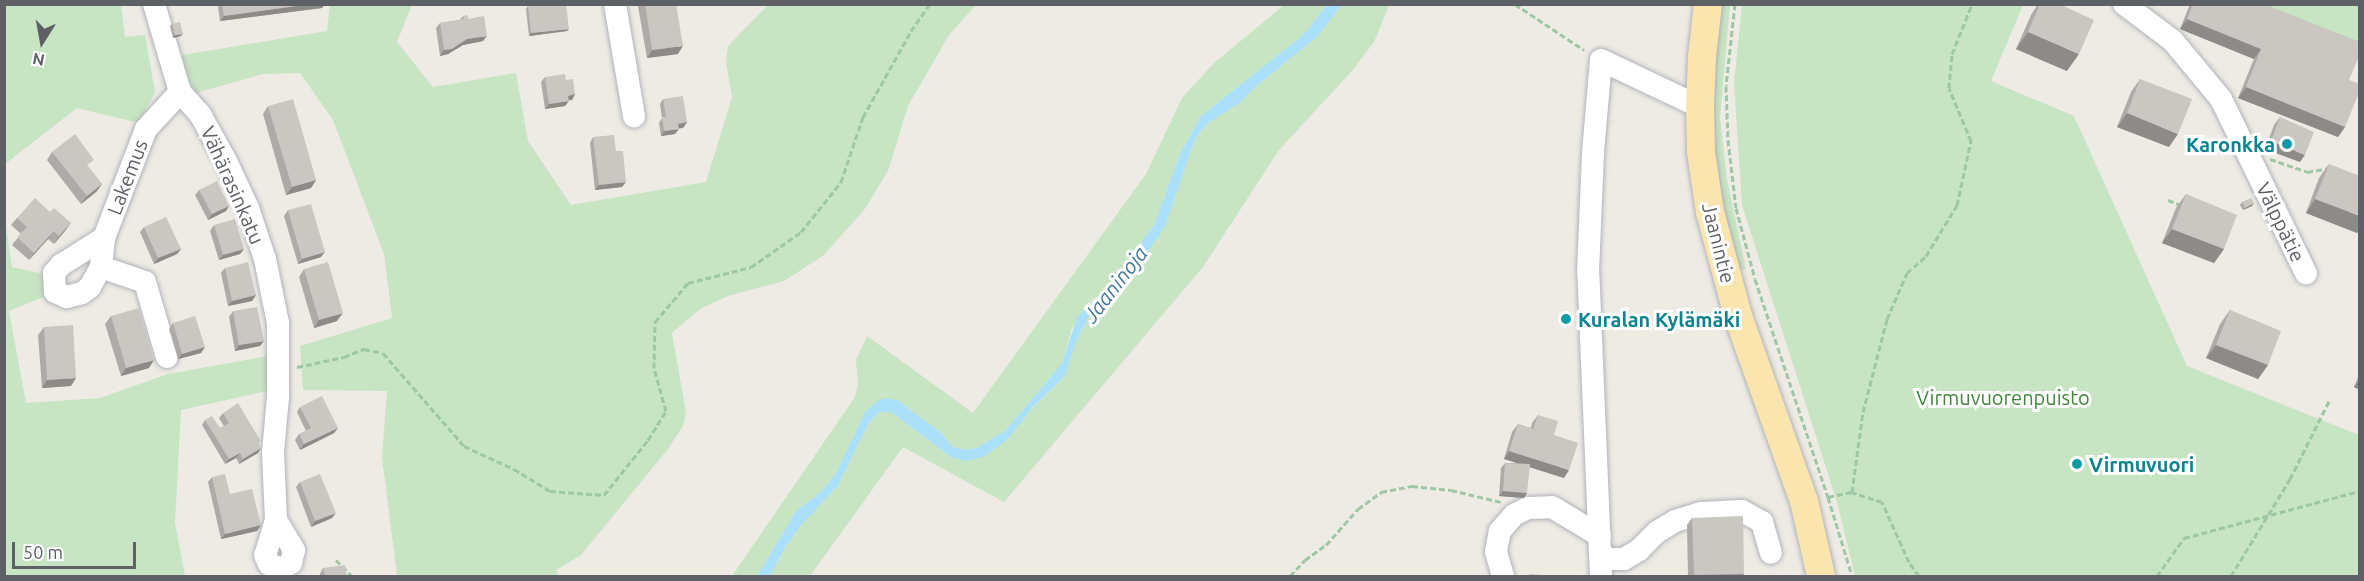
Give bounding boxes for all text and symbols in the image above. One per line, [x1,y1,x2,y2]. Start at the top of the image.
north arrow [12,12,72,72]
text: N [31,50,46,70]
street label: Vähärasinkatu [196,122,270,248]
place label: Karonkka [2186,132,2275,156]
street label: Lakemus [102,136,152,218]
marker: Karonkka [2280,137,2294,151]
street label: Välppätie [2252,178,2310,266]
street label: Jaanintie [1697,200,1741,286]
water label: Jaaninoja [1078,241,1152,327]
place label: Kuralan Kylämäki [1578,307,1740,331]
marker: Kuralan Kylämäki [1559,312,1573,326]
park label: Virmuvuorenpuisto [1916,385,2090,409]
place label: Virmuvuori [2089,452,2194,476]
marker: Virmuvuori [2070,457,2084,471]
scale bar [15,530,140,568]
text: 50 m [23,542,63,562]

